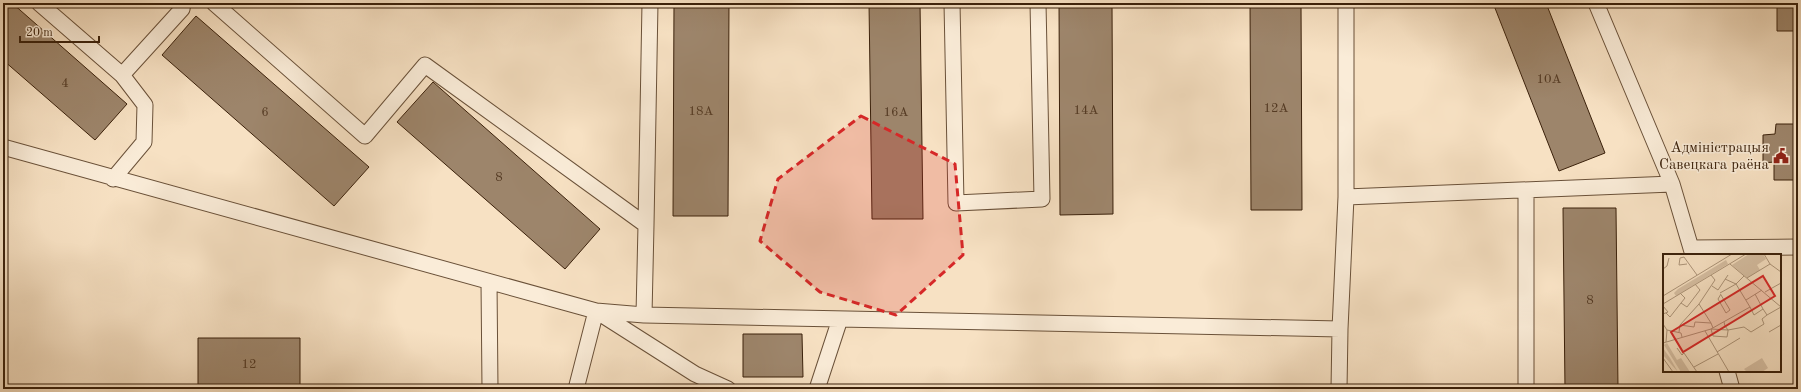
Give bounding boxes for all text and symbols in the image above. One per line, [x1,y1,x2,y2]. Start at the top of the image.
scale bar [20,18,99,44]
text: 20 m [26,27,53,39]
house number: 10А [1536,73,1562,86]
house number: 4 [61,77,69,90]
house number: 12А [1263,102,1289,115]
house number: 14А [1073,104,1099,117]
house number: 18А [688,105,714,118]
house number: 6 [261,106,269,119]
house number: 16А [883,106,909,119]
place label: Адміністрацыя Савецкага раёна [1659,141,1770,173]
public building icon: Адміністрацыя Савецкага раёна [1772,147,1790,165]
house number: 8 [495,171,503,184]
inset map [1663,254,1781,372]
house number: 8 [1586,294,1594,307]
house number: 12 [241,358,257,371]

